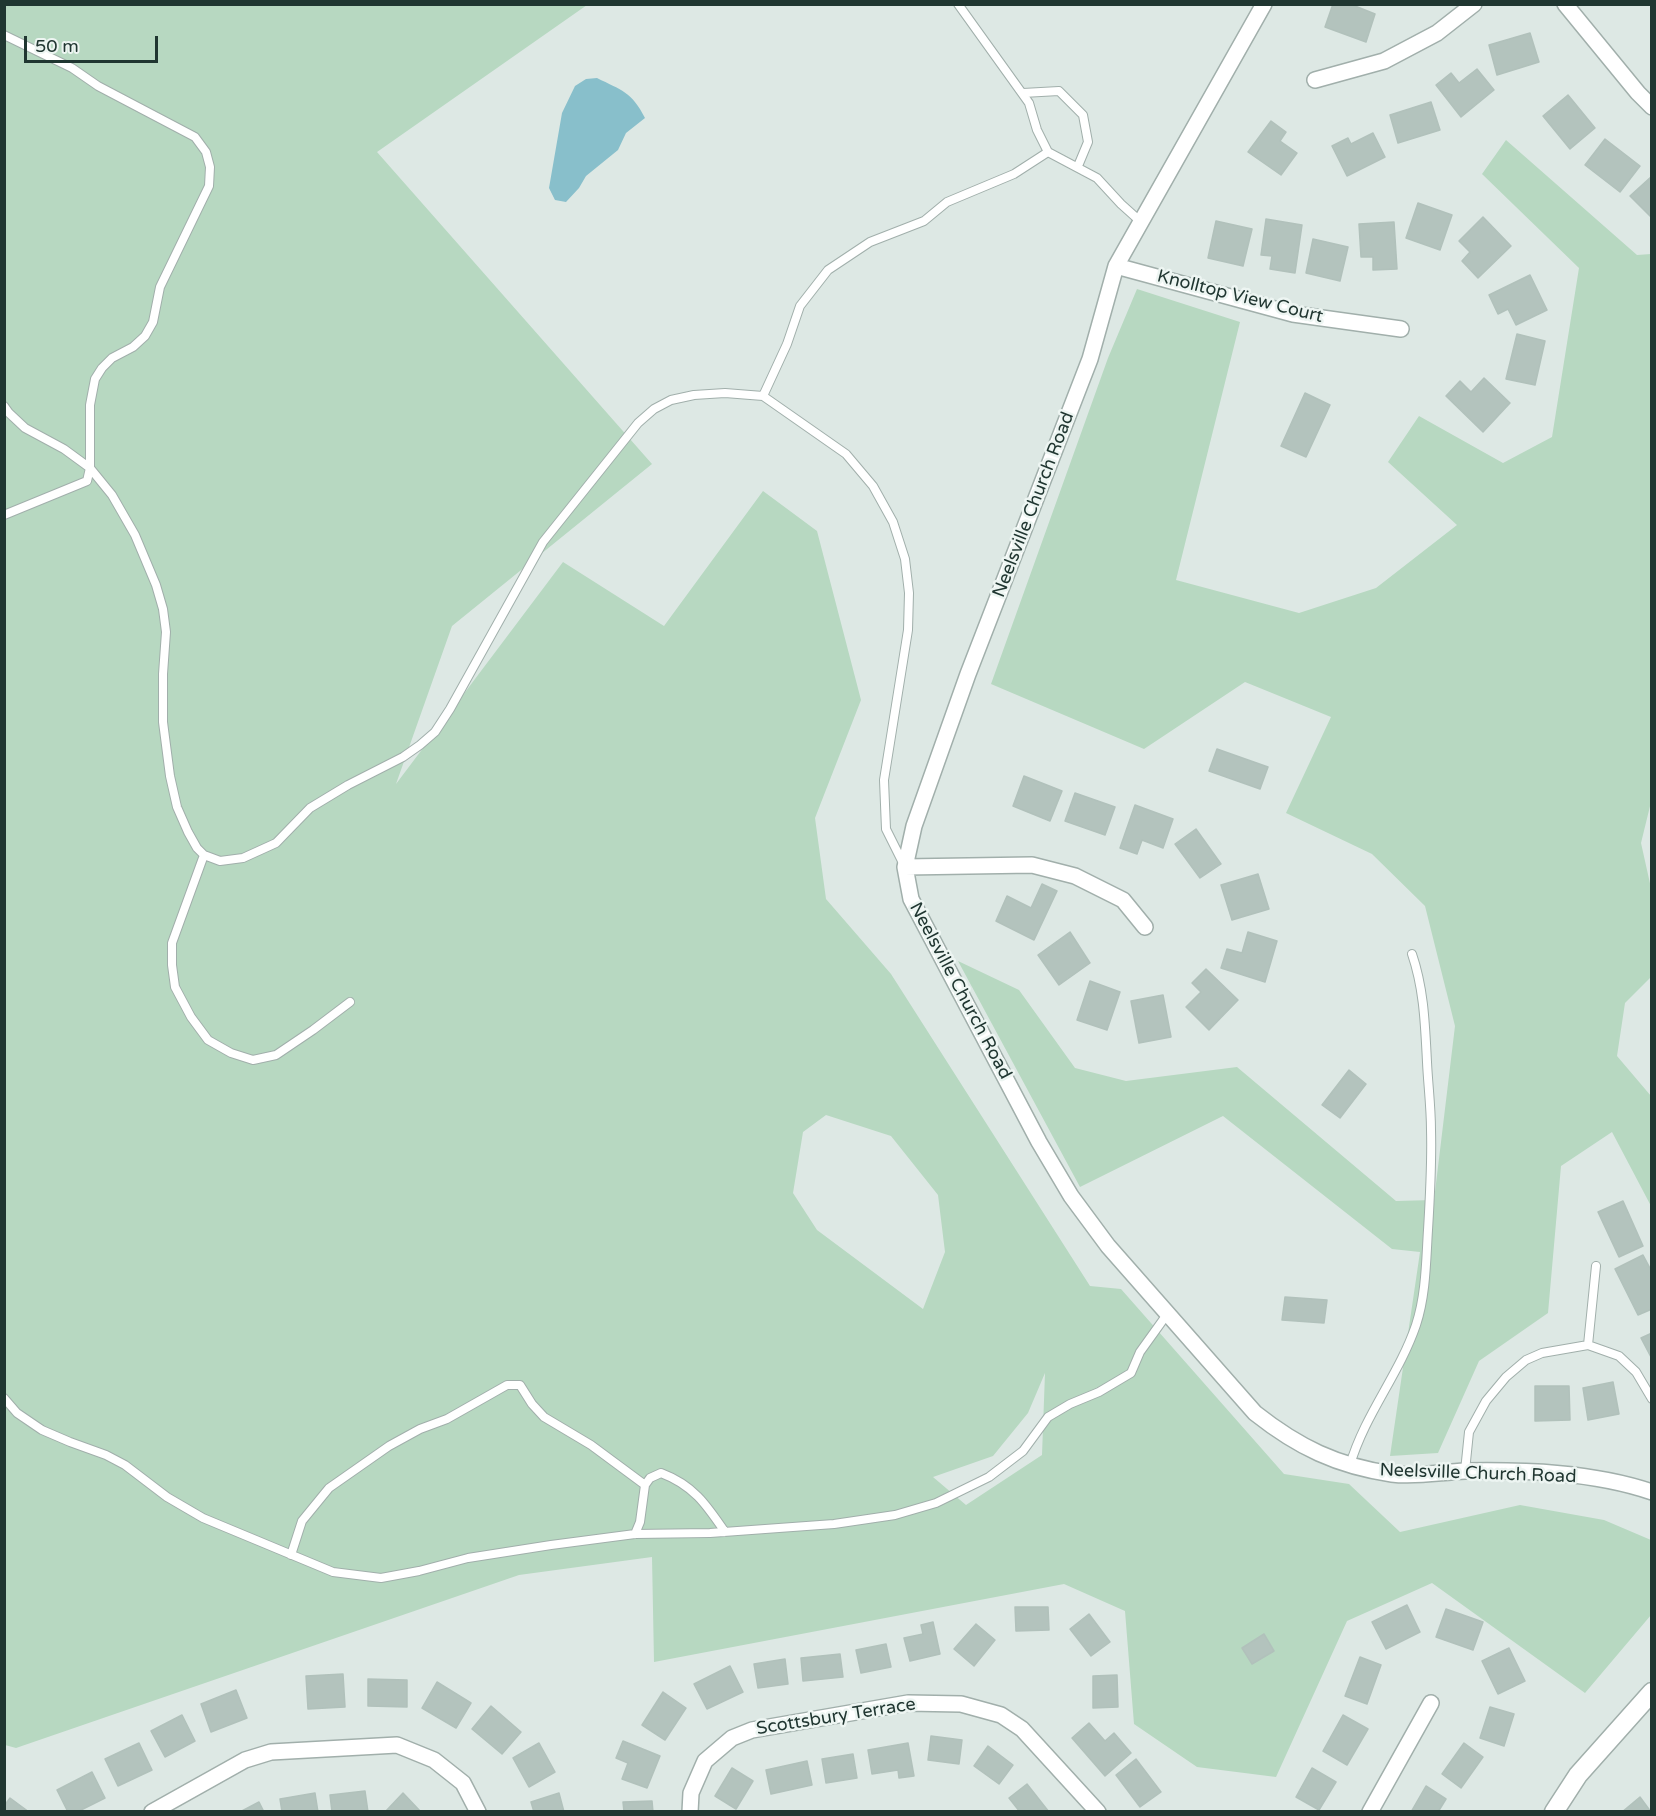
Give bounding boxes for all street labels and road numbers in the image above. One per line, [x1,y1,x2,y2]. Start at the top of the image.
street label: Knolltop View Court [1155,266,1325,328]
street label: Neelsville Church Road [989,409,1079,601]
street label: Neelsville Church Road [904,899,1016,1083]
street label: Neelsville Church Road [1379,1460,1577,1488]
street label: Scottsbury Terrace [755,1694,917,1740]

